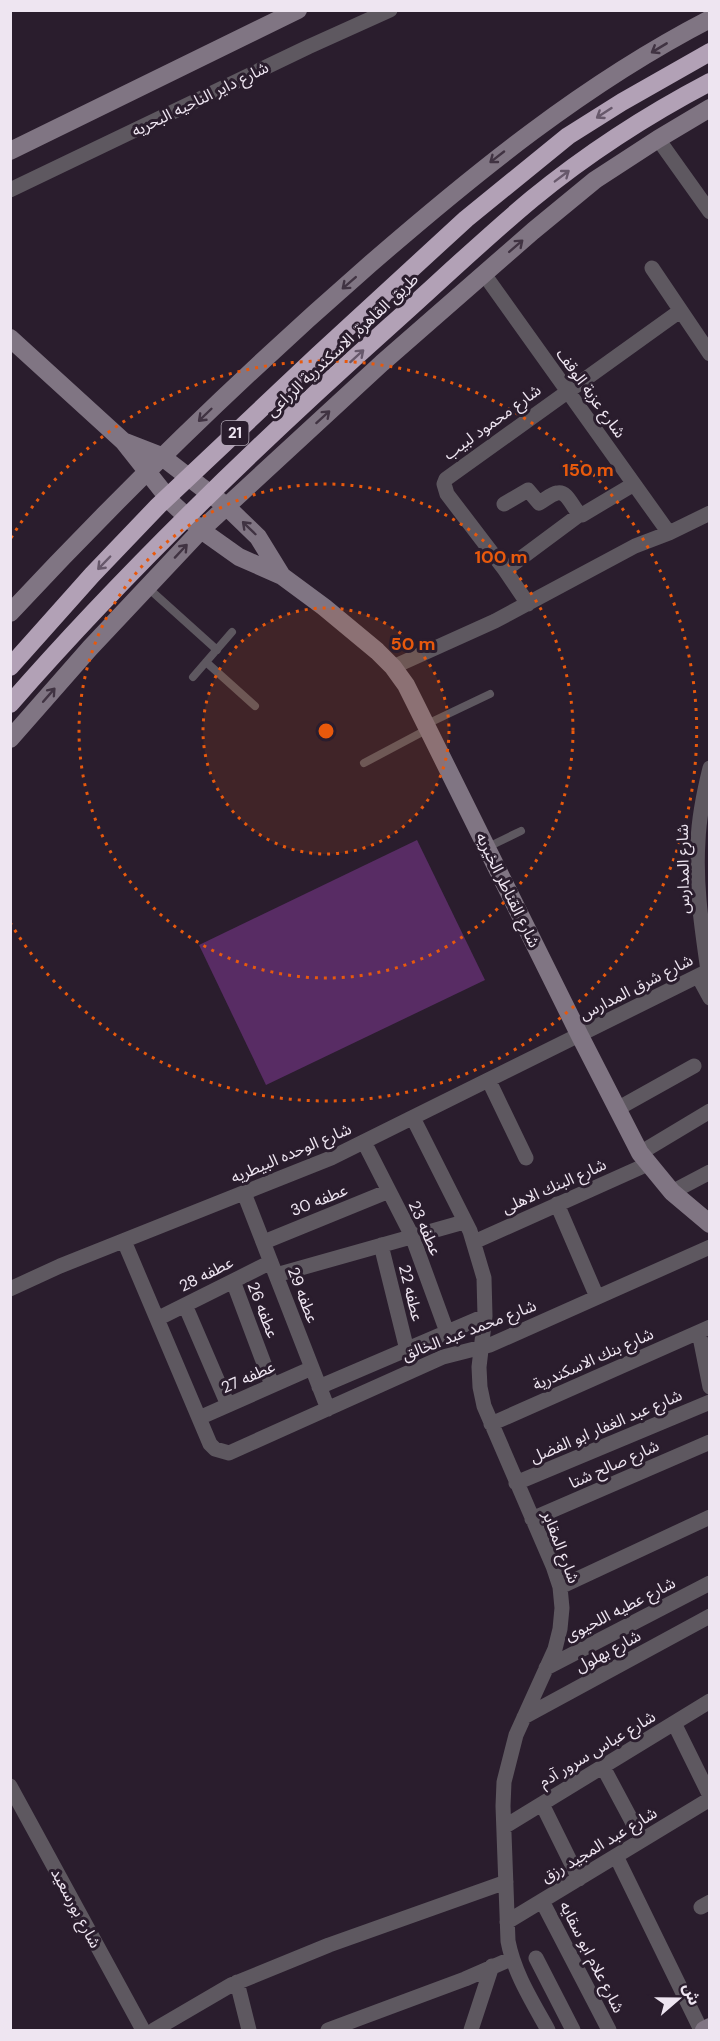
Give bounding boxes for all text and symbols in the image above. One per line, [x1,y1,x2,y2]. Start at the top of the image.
one-way arrow [651,43,668,55]
street label: شارع داير الناحيه البحريه [128,57,273,143]
one-way arrow [596,107,613,119]
one-way arrow [490,151,506,164]
one-way arrow [554,170,570,183]
one-way arrow [508,239,523,253]
street label: طريق القاهرة, الاسكندرية الزراعى [261,269,423,421]
one-way arrow [341,276,356,290]
street label: شارع عزبة الوقف [550,344,631,443]
one-way arrow [349,349,364,363]
street label: شارع محمود لبيب [439,379,546,466]
one-way arrow [197,408,212,422]
one-way arrow [315,410,330,424]
road number: 21 [222,421,248,445]
text: 150 m [562,458,614,482]
one-way arrow [242,521,257,535]
one-way arrow [174,544,188,559]
text: 100 m [474,545,528,569]
one-way arrow [97,555,111,570]
text: 50 m [390,632,436,656]
one-way arrow [42,688,56,703]
centre of rings [316,721,336,741]
street label: شارع المدارس [672,824,696,914]
street label: شارع القناطر الخيريه [469,829,545,952]
street label: شارع شرق المدارس [576,949,697,1026]
street label: شارع الوحده البيطريه [228,1118,355,1190]
street label: شارع البنك الاهلى [498,1154,610,1220]
street label: عطفه 30 [287,1179,351,1221]
street label: عطفه 23 [404,1197,446,1259]
street label: عطفه 28 [175,1251,237,1297]
street label: عطفه 22 [394,1262,428,1324]
street label: عطفه 29 [283,1264,323,1326]
street label: عطفه 26 [243,1279,283,1341]
street label: شارع محمد عبد الخالق [399,1295,540,1367]
street label: شارع بنك الاسكندرية [529,1323,657,1397]
street label: عطفه 27 [218,1356,278,1398]
street label: شارع عبد الغفار ابو الفضل [527,1384,686,1469]
street label: شارع صالح شتا [566,1435,663,1495]
street label: شارع المقابر [535,1507,584,1587]
street label: شارع عطيه اللحيوى [561,1572,680,1648]
street label: شارع بهلول [572,1625,645,1679]
street label: شارع عباس سرور آدم [535,1706,660,1794]
street label: شارع عبد المجيد رزق [537,1802,662,1890]
street label: شارع بورسعيد [44,1864,106,1953]
street label: شارع علام ابو سقايه [553,1898,629,2017]
north arrow [648,1969,708,2029]
text: ش [678,1980,705,2008]

